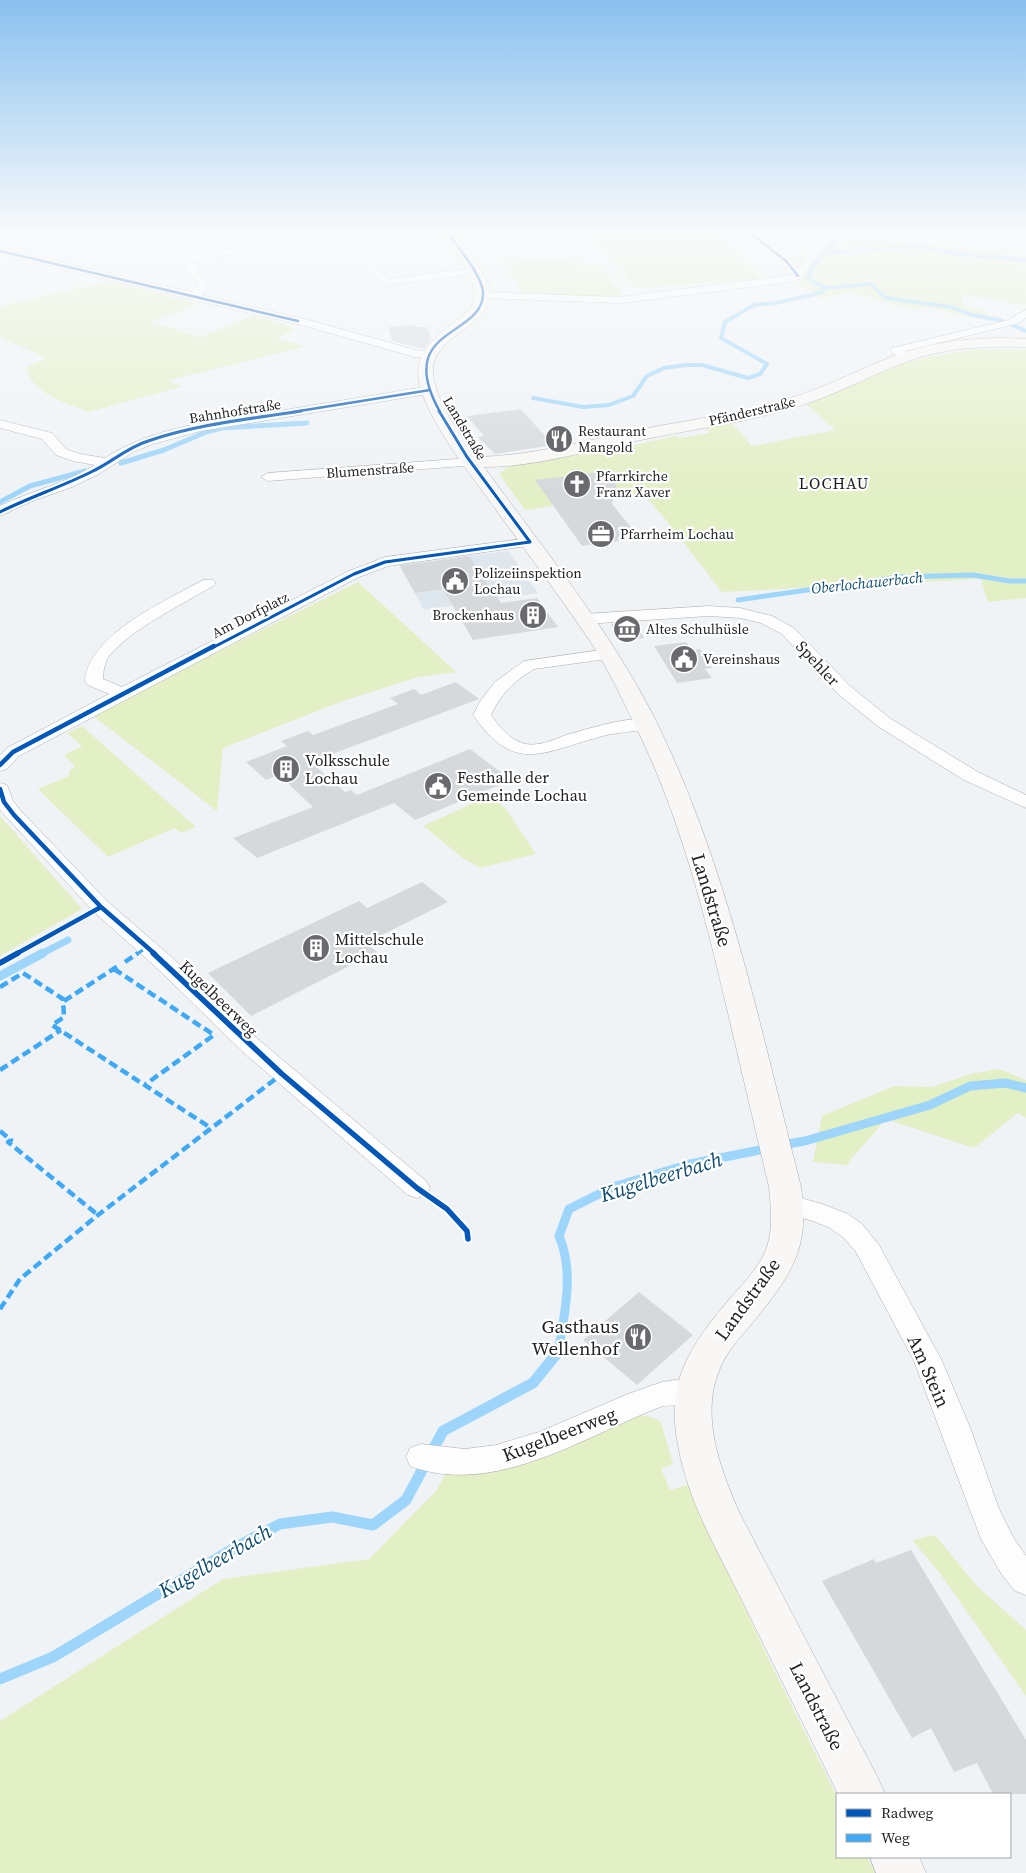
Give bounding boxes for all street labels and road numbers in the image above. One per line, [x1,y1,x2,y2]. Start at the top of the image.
street label: Pfänderstraße [707,391,797,431]
street label: Landstraße [438,393,492,463]
street label: Bahnhofstraße [188,394,282,428]
street label: Blumenstraße [325,457,415,483]
street label: Am Dorfplatz [208,587,292,643]
street label: Spehler [791,636,845,691]
street label: Landstraße [686,850,738,950]
street label: Kugelbeerweg [175,955,263,1041]
street label: Landstraße [708,1253,786,1345]
street label: Am Stein [902,1331,956,1411]
street label: Kugelbeerweg [498,1400,620,1468]
street label: Landstraße [784,1657,850,1755]

